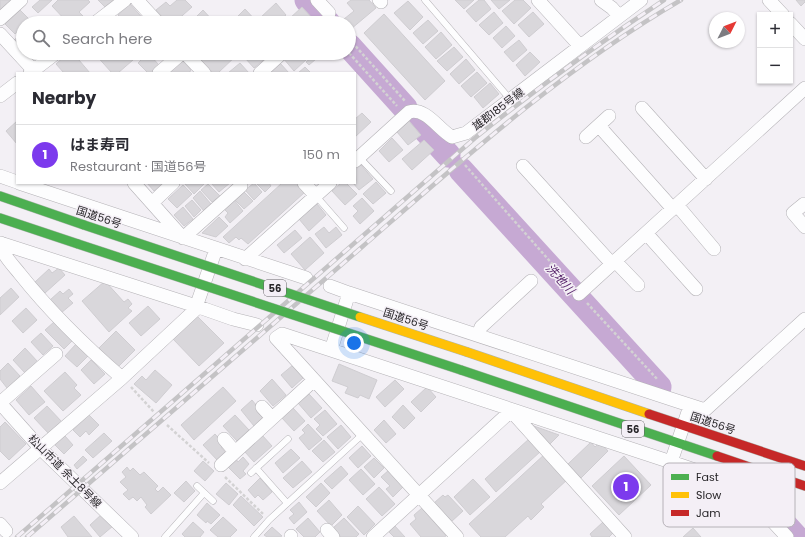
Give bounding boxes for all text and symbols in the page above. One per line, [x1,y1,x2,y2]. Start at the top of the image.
north arrow [709,12,745,48]
map controls [757,12,793,84]
button: + [757,12,793,48]
search box [16,16,356,60]
icon: search [30,27,52,49]
text: Search here [62,28,152,49]
button: − [757,48,793,84]
street label: 雄郡185号線 [469,84,527,134]
text: Nearby [32,86,96,110]
text: はま寿司 [70,134,130,155]
text: 1 [43,145,47,164]
text: 150 m [303,145,340,164]
text: Restaurant · 国道56号 [70,157,206,176]
street label: 国道56号 [74,202,124,232]
water label: 洗地川 [542,260,580,299]
road number: 56 [264,280,286,296]
street label: 国道56号 [381,304,431,334]
your location [344,333,364,353]
street label: 国道56号 [688,408,738,438]
road number: 56 [622,421,644,437]
street label: 松山市道 余土8号線 [25,431,105,511]
legend [663,463,795,527]
text: Fast [696,469,719,485]
pin: 1 [613,472,639,502]
text: Slow [696,487,721,503]
text: Jam [696,505,721,521]

